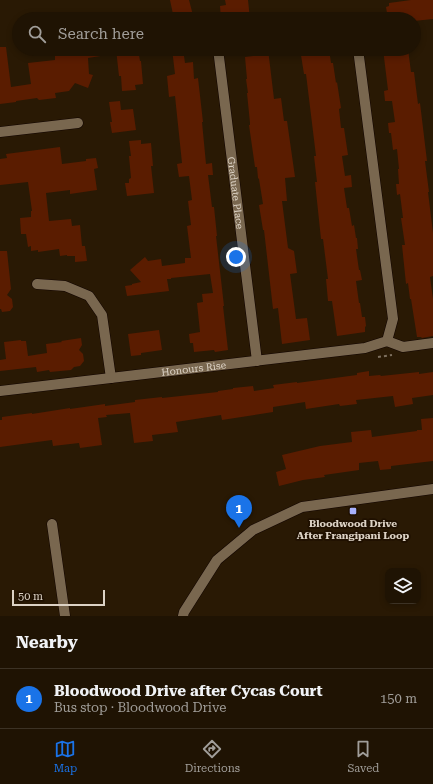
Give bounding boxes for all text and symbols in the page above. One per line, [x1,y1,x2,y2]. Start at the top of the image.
search box [12,12,421,56]
icon: search [26,23,48,45]
text: Search here [58,25,144,43]
street label: Graduate Place [226,156,246,230]
your location [226,247,246,267]
street label: Honours Rise [161,359,227,378]
pin: 1 [226,495,252,528]
marker: Bloodwood Drive After Frangipani Loop [348,506,358,516]
place label: Bloodwood Drive After Frangipani Loop [297,518,410,541]
map controls [385,568,421,604]
button: layers [385,568,421,604]
scale bar [12,588,105,607]
text: 50 m [18,590,43,603]
text: Nearby [16,632,78,652]
text: Bloodwood Drive after Cycas Court [54,682,323,700]
text: 1 [25,691,33,706]
text: 150 m [380,691,417,706]
text: Bus stop · Bloodwood Drive [54,700,226,715]
tab: Map [54,738,77,775]
tab: Directions [185,738,240,775]
tab: Saved [347,738,379,775]

